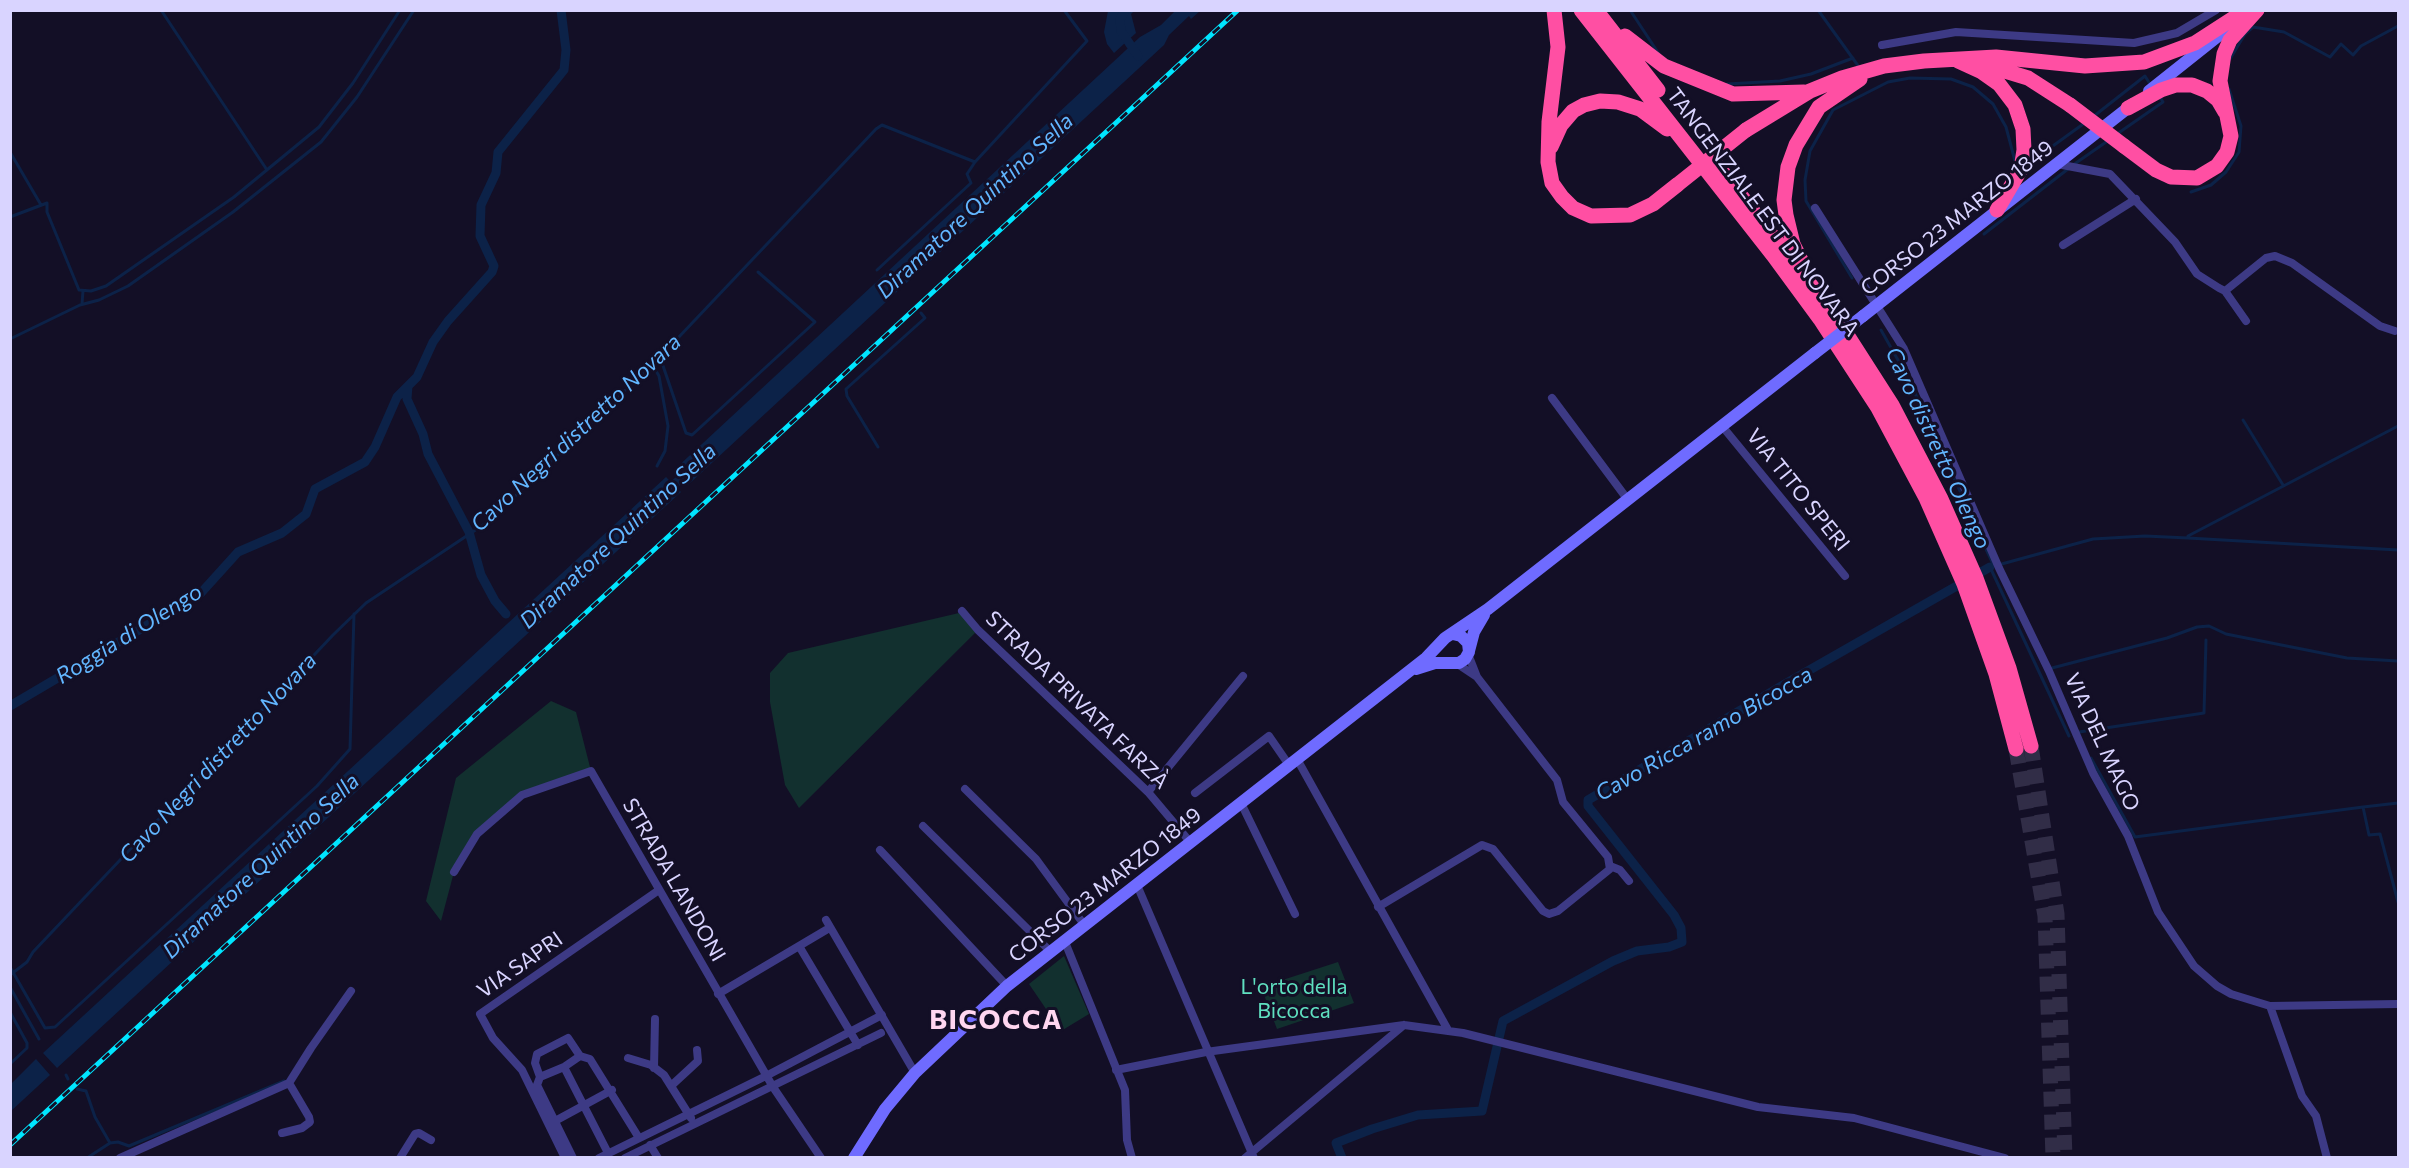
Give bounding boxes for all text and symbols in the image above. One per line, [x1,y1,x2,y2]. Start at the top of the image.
street label: TANGENZIALE EST DI NOVARA [1661,83,1865,341]
water label: Diramatore Quintino Sella [871,108,1079,304]
street label: CORSO 23 MARZO 1849 [1856,135,2058,301]
water label: Cavo Negri distretto Novara [466,329,686,537]
water label: Cavo distretto Olengo [1880,343,1996,553]
street label: VIA TITO SPERI [1741,424,1855,556]
water label: Diramatore Quintino Sella [514,438,722,634]
water label: Roggia di Olengo [51,578,207,690]
street label: STRADA PRIVATA FARZÀ [980,606,1174,794]
water label: Cavo Negri distretto Novara [114,648,322,868]
water label: Cavo Ricca ramo Bicocca [1591,661,1817,807]
street label: VIA DEL MAGO [2059,669,2145,815]
water label: Diramatore Quintino Sella [157,768,365,964]
street label: STRADA LANDONI [617,794,731,966]
street label: CORSO 23 MARZO 1849 [1004,802,1206,968]
street label: VIA SAPRI [472,926,568,1004]
park label: L'orto della Bicocca [1240,974,1348,1024]
district label: BICOCCA [929,1004,1063,1036]

